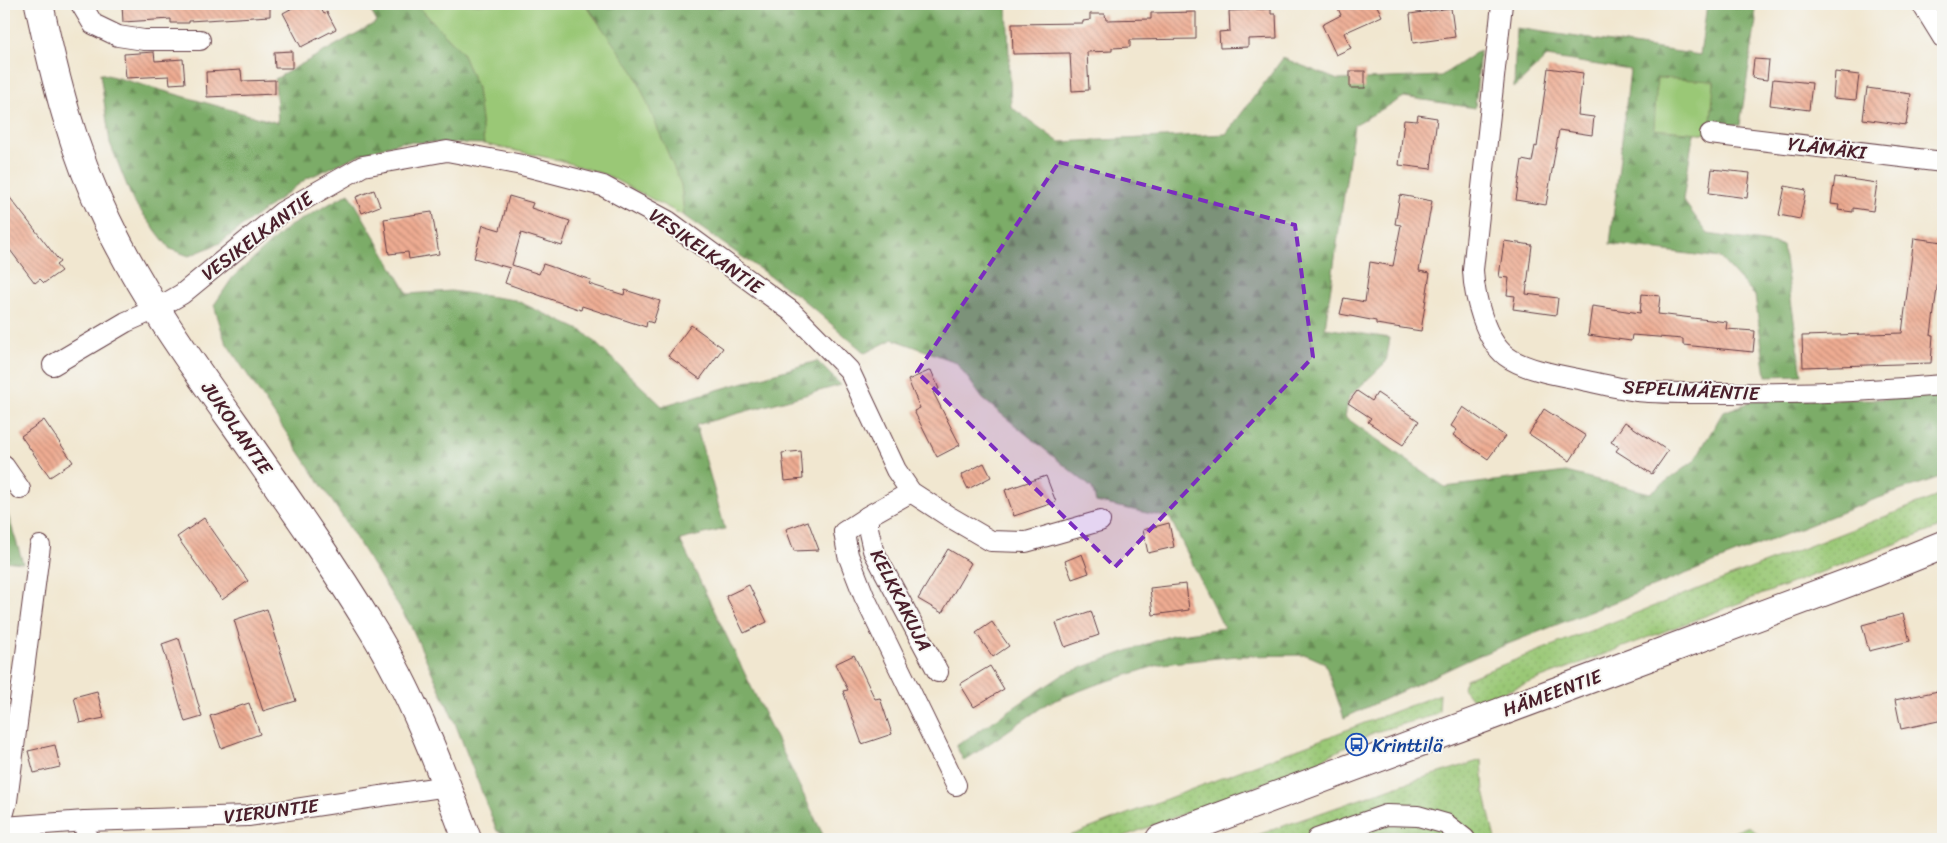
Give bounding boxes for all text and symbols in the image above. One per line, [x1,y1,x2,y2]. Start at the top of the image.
street label: YLÄMÄKI [1786,127,1870,169]
street label: VESIKELKANTIE [194,182,321,289]
street label: VESIKELKANTIE [642,199,771,304]
street label: SEPELIMÄENTIE [1622,370,1761,410]
street label: JUKOLANTIE [192,374,282,483]
street label: KELKKAKUJA [861,543,941,657]
street label: HÄMEENTIE [1498,659,1608,726]
place label: Krinttilä [1372,729,1444,762]
bus stop icon: Krinttilä [1344,733,1368,757]
street label: VIERUNTIE [222,789,322,833]

